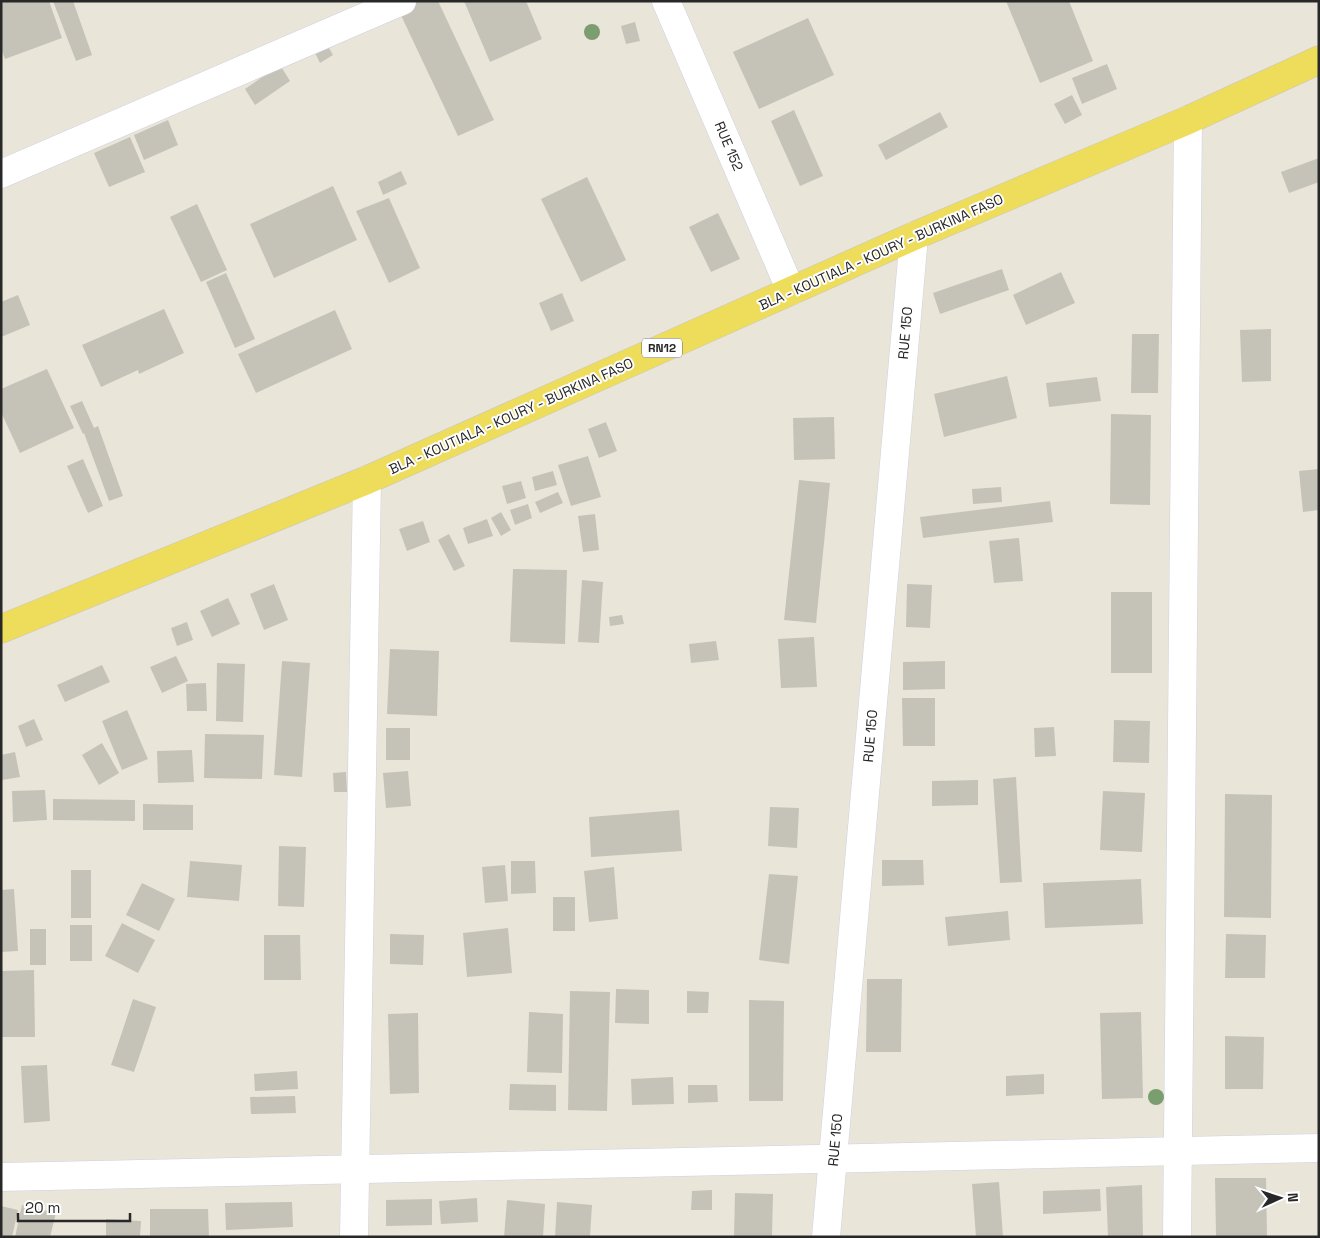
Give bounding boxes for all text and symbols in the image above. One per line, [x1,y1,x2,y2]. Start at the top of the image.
street label: RUE 152 [711,118,747,174]
street label: BLA - KOUTIALA - KOURY - BURKINA FASO [756,190,1006,314]
street label: RUE 150 [894,306,916,360]
road number: RN12 [642,338,682,358]
street label: BLA - KOUTIALA - KOURY - BURKINA FASO [386,354,636,478]
street label: RUE 150 [859,709,881,763]
street label: RUE 150 [824,1113,846,1167]
north arrow [1255,1173,1305,1223]
scale bar [18,1190,130,1222]
text: N [1284,1192,1302,1202]
text: 20 m [25,1198,60,1217]

